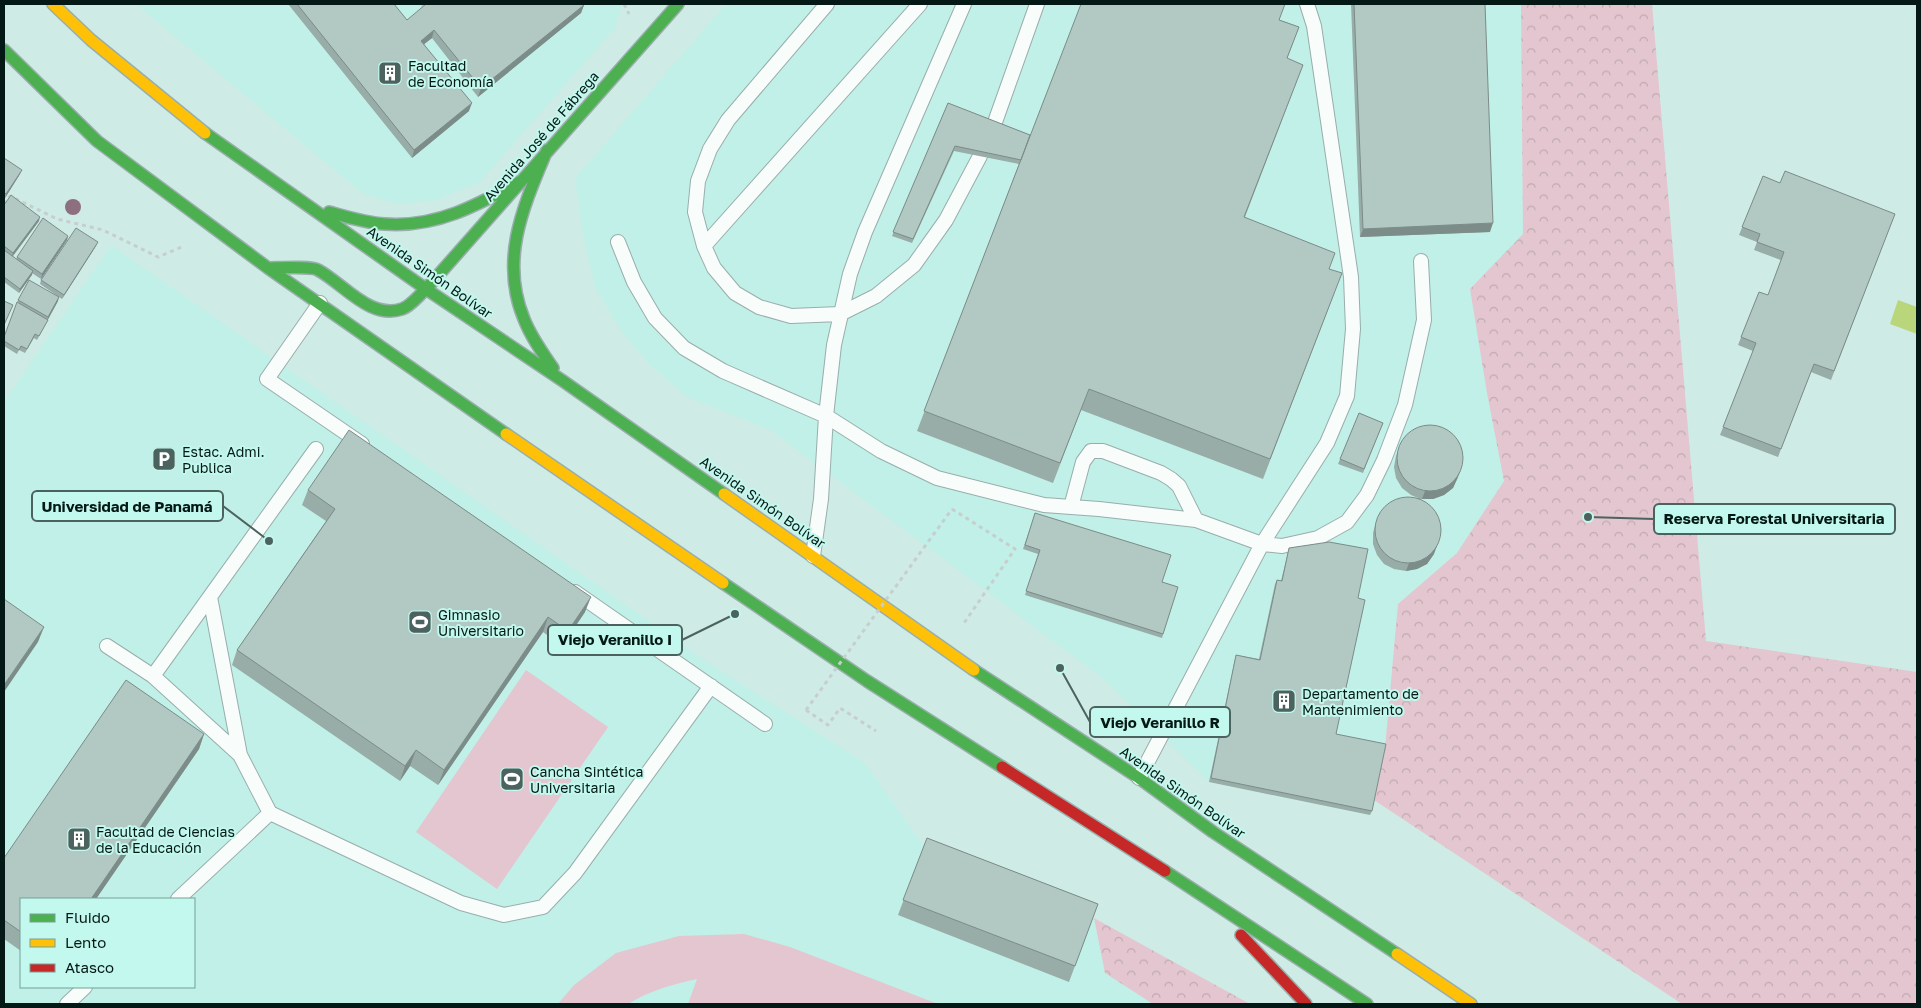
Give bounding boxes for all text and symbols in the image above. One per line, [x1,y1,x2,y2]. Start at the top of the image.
place label: Facultad de Economía [408,57,494,90]
building icon: Facultad de Economía [377,60,403,86]
street label: Avenida José de Fábrega [480,68,602,204]
street label: Avenida Simón Bolívar [364,222,496,322]
place label: Estac. Admi. Publica [182,443,265,476]
parking icon: Estac. Admi. Publica [151,446,177,472]
street label: Avenida Simón Bolívar [697,452,829,552]
callout: Universidad de Panamá [32,491,223,521]
text: Universidad de Panamá [42,497,213,515]
callout: Reserva Forestal Universitaria [1654,504,1895,534]
text: Reserva Forestal Universitaria [1664,509,1885,527]
place label: Gimnasio Universitario [438,606,524,639]
sports icon: Gimnasio Universitario [407,609,433,635]
callout: Viejo Veranillo I [548,625,682,655]
text: Viejo Veranillo I [558,630,672,648]
place label: Departamento de Mantenimiento [1302,685,1419,718]
building icon: Departamento de Mantenimiento [1271,688,1297,714]
callout: Viejo Veranillo R [1090,707,1230,737]
text: Viejo Veranillo R [1100,713,1220,731]
street label: Avenida Simón Bolívar [1117,742,1249,842]
place label: Cancha Sintética Universitaria [530,763,643,796]
sports icon: Cancha Sintética Universitaria [499,766,525,792]
place label: Facultad de Ciencias de la Educación [96,823,235,856]
building icon: Facultad de Ciencias de la Educación [66,826,92,852]
legend [20,898,195,988]
text: Fluido [65,908,110,926]
text: Lento [65,933,106,951]
text: Atasco [65,958,114,976]

